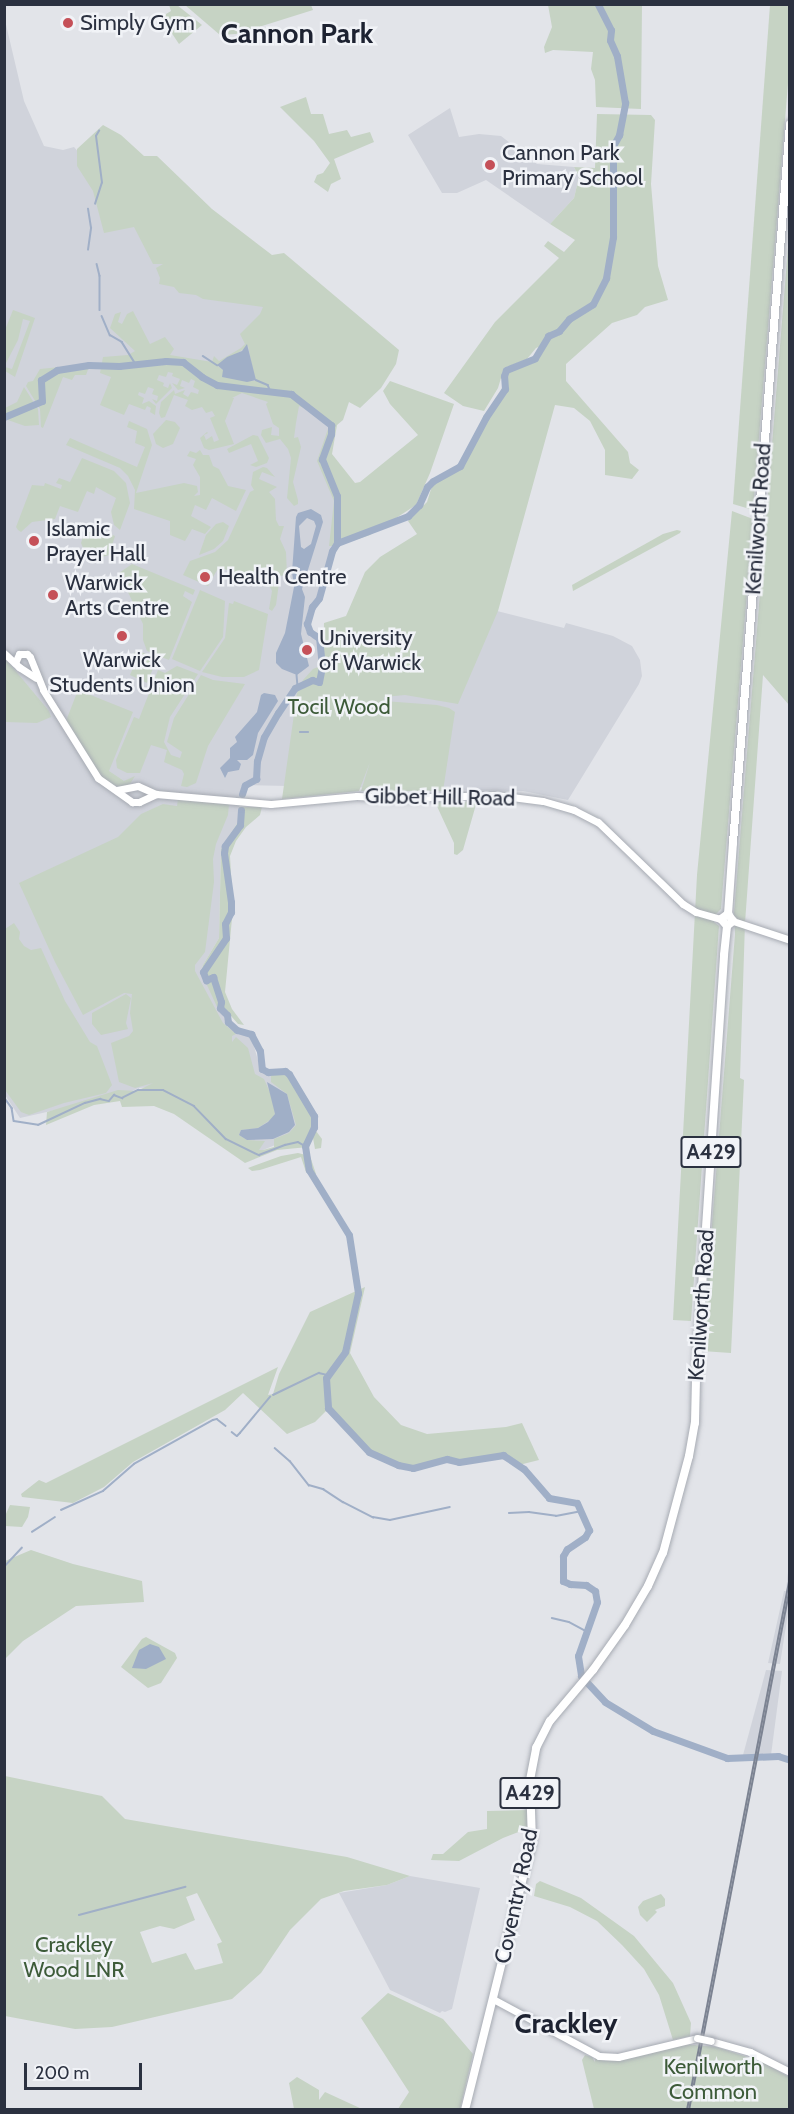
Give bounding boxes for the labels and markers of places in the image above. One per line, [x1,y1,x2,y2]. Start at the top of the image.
place label: Simply Gym [80,10,195,36]
marker: Simply Gym [61,16,75,30]
place label: Cannon Park Primary School [502,139,643,190]
marker: Cannon Park Primary School [483,158,497,172]
place label: Islamic Prayer Hall [46,515,146,566]
marker: Islamic Prayer Hall [27,534,41,548]
place label: Health Centre [218,564,346,590]
marker: Health Centre [196,568,214,586]
place label: Warwick Arts Centre [65,569,169,620]
marker: Warwick Arts Centre [46,588,60,602]
place label: University of Warwick [319,624,421,676]
marker: Warwick Students Union [115,629,129,643]
marker: University of Warwick [300,643,314,657]
place label: Warwick Students Union [49,646,195,698]

